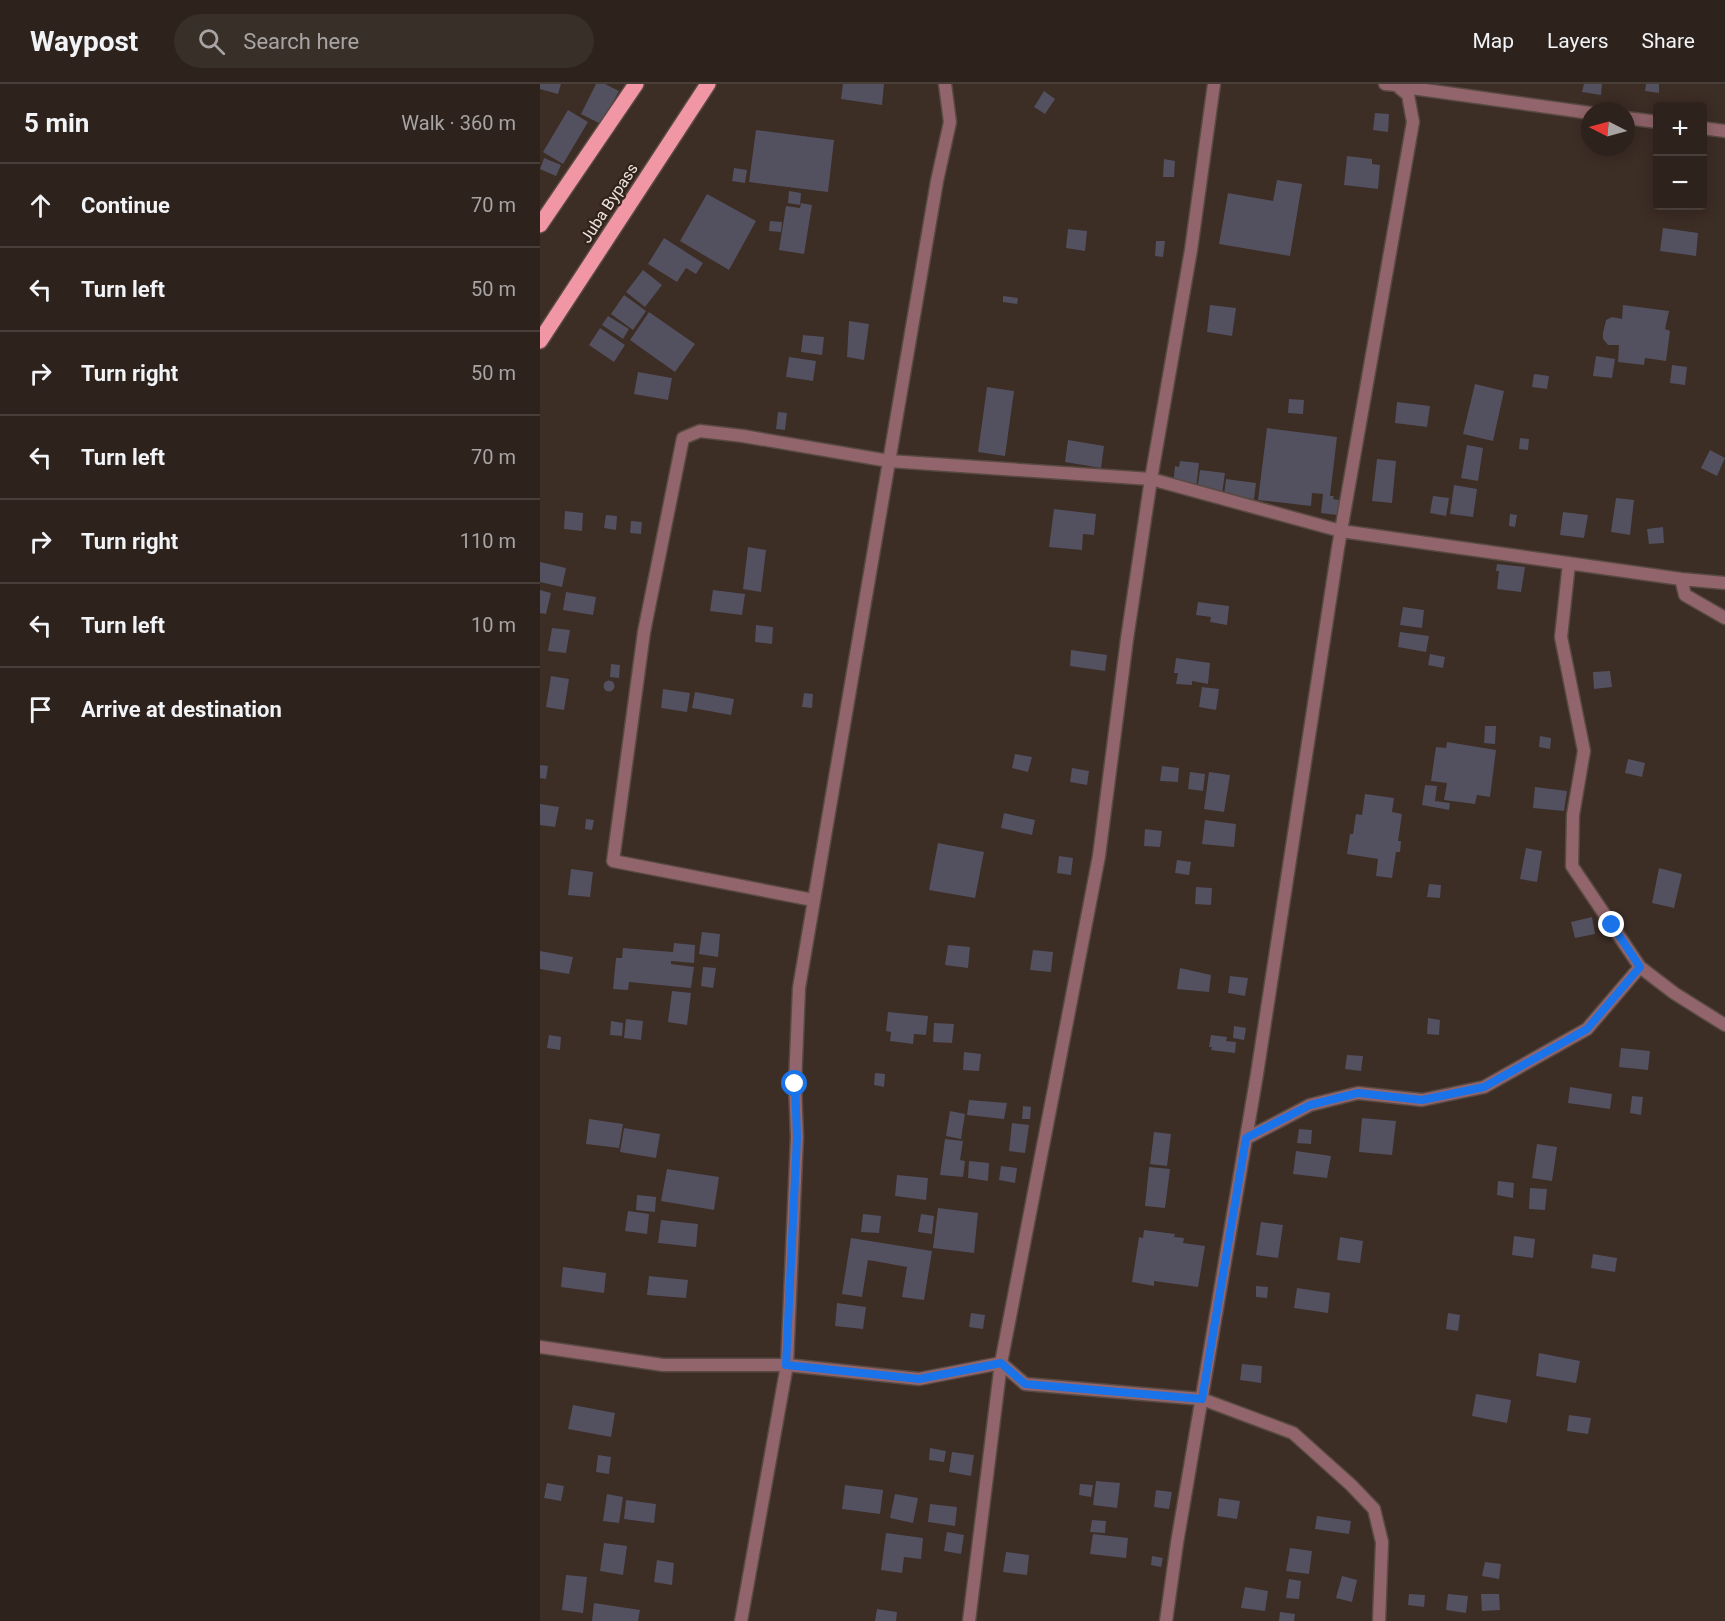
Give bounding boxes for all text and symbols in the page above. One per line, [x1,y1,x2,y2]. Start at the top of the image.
search box [174,14,594,68]
text: Waypost [30,25,138,58]
icon: search [195,25,228,58]
text: Search here [243,29,359,54]
text: Map [1472,29,1514,53]
text: Layers [1547,29,1608,53]
text: Share [1641,29,1695,53]
north arrow [1581,102,1635,156]
map controls [1653,102,1707,210]
button: + [1653,102,1707,156]
text: 5 min [24,108,89,138]
text: Walk · 360 m [401,111,516,135]
button: − [1653,156,1707,210]
street label: Juba Bypass [576,160,642,246]
icon: ahead [24,189,57,222]
text: Continue [81,193,170,218]
text: 70 m [471,193,516,217]
icon: left [24,273,57,306]
text: Turn left [81,277,165,302]
text: 50 m [471,277,516,301]
icon: right [24,357,57,390]
text: Turn right [81,361,178,386]
text: 50 m [471,361,516,385]
icon: left [24,441,57,474]
text: Turn left [81,445,165,470]
text: 70 m [471,445,516,469]
icon: right [24,525,57,558]
text: Turn right [81,529,178,554]
text: 110 m [460,529,516,553]
icon: left [24,609,57,642]
text: Turn left [81,613,165,638]
text: 10 m [471,613,516,637]
icon: arrive [24,693,57,726]
text: Arrive at destination [81,697,282,722]
route end [1598,911,1624,937]
route start [781,1070,807,1096]

